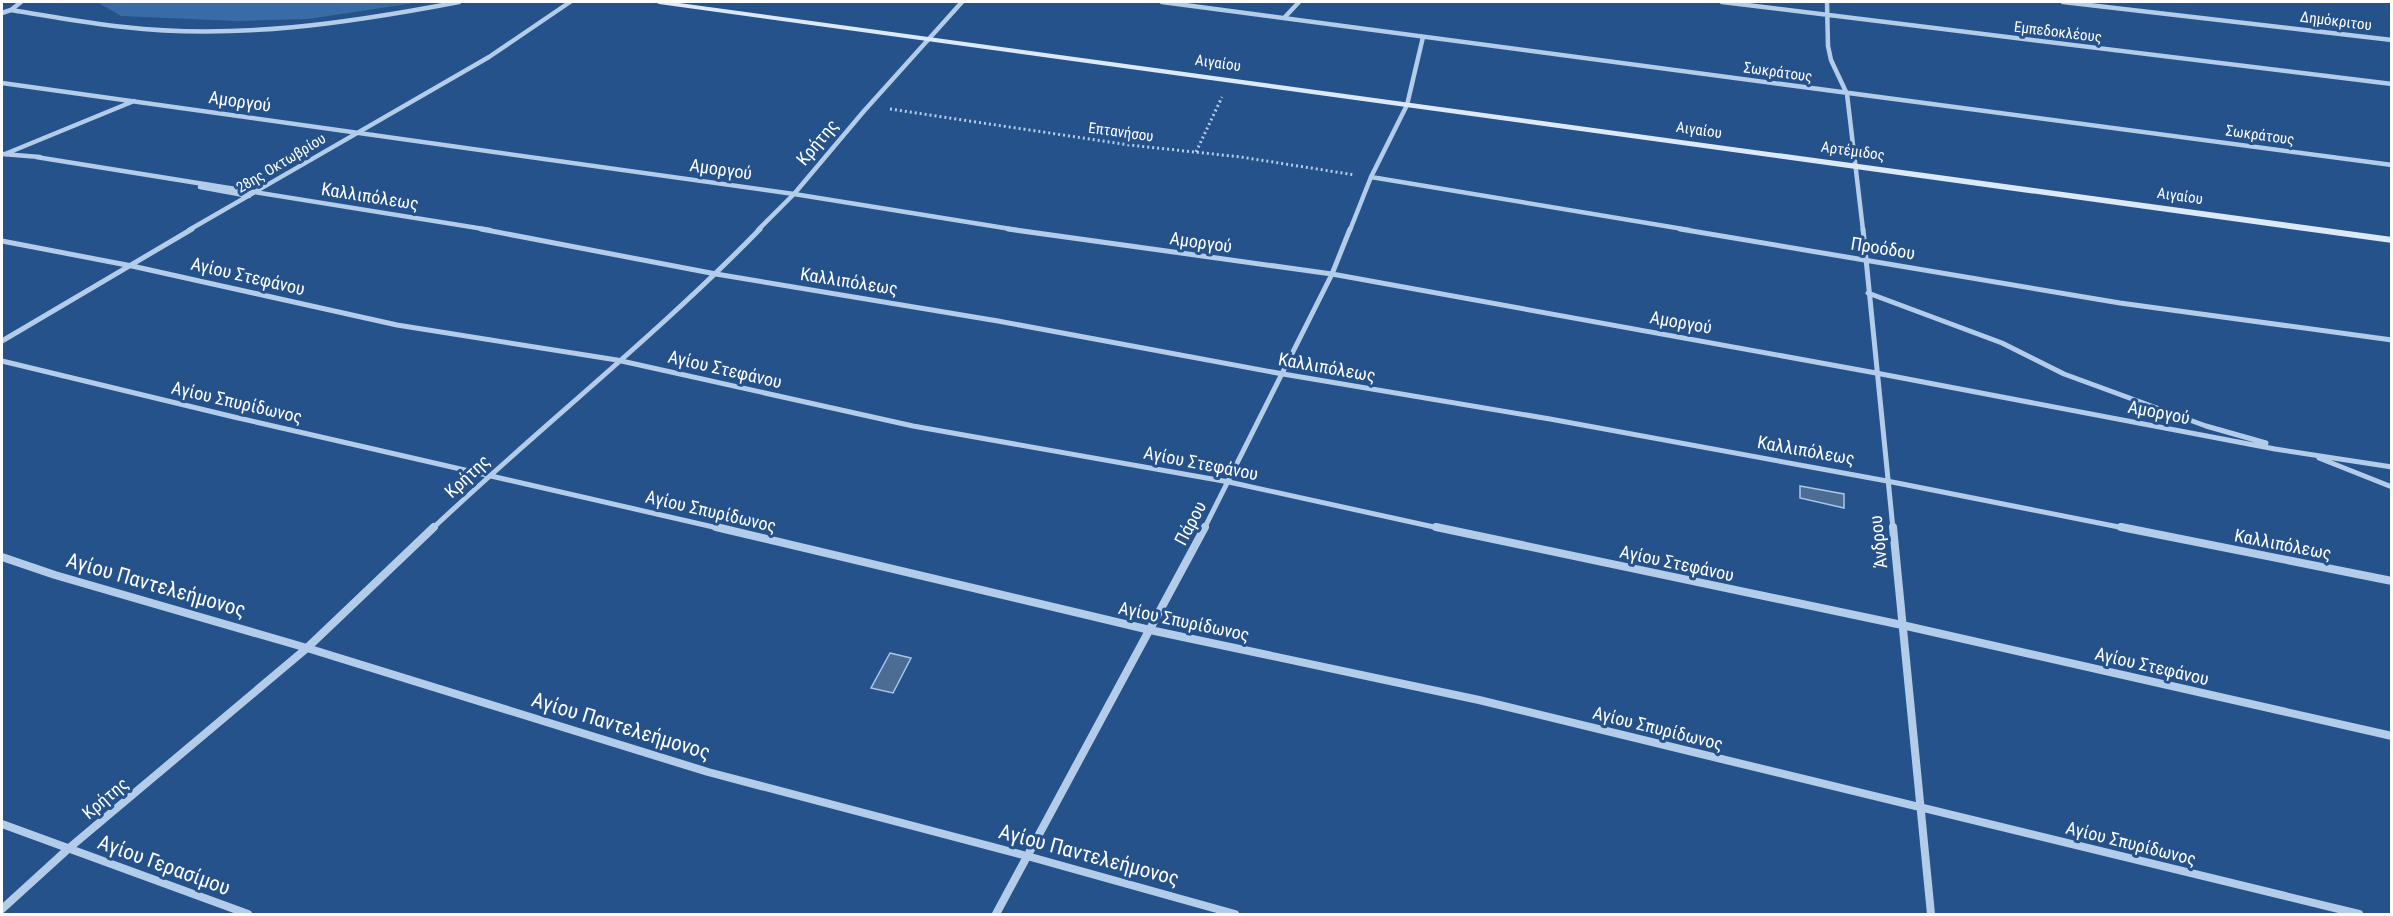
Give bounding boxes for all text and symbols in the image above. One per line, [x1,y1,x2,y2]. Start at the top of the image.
street label: Δημόκριτου [2299,8,2373,34]
street label: Εμπεδοκλέους [2013,18,2103,46]
street label: Αιγαίου [1194,51,1242,75]
street label: Σωκράτους [1743,58,1813,86]
street label: Αμοργού [207,86,273,116]
street label: Κρήτης [792,115,842,169]
street label: Αιγαίου [1675,118,1723,142]
street label: Επτανήσου [1087,119,1155,145]
street label: Σωκράτους [2225,121,2295,149]
street label: 28ης Οκτωβρίου [233,129,329,197]
street label: Αρτέμιδος [1820,138,1886,164]
street label: Αμοργού [688,154,754,184]
street label: Καλλιπόλεως [320,178,420,214]
street label: Αιγαίου [2156,184,2204,208]
street label: Αμοργού [1168,227,1234,257]
street label: Προόδου [1849,233,1917,263]
street label: Αγίου Στεφάνου [189,253,307,299]
street label: Καλλιπόλεως [799,263,899,299]
street label: Αμοργού [1648,306,1714,338]
street label: Αγίου Στεφάνου [666,346,784,392]
street label: Καλλιπόλεως [1277,348,1377,386]
street label: Αγίου Σπυρίδωνος [170,377,304,427]
street label: Αμοργού [2126,396,2192,428]
street label: Καλλιπόλεως [1756,431,1856,469]
street label: Αγίου Στεφάνου [1142,442,1260,484]
street label: Κρήτης [440,450,494,502]
street label: Αγίου Σπυρίδωνος [644,486,778,536]
street label: Πάρου [1170,497,1210,549]
street label: Άνδρου [1865,514,1891,570]
street label: Καλλιπόλεως [2233,524,2333,564]
street label: Αγίου Στεφάνου [1618,541,1736,585]
street label: Αγίου Παντελεήμονος [64,548,248,622]
street label: Αγίου Σπυρίδωνος [1117,597,1251,645]
street label: Αγίου Στεφάνου [2093,643,2211,689]
street label: Αγίου Παντελεήμονος [529,687,713,765]
street label: Αγίου Σπυρίδωνος [1591,702,1725,754]
street label: Κρήτης [78,773,132,823]
street label: Αγίου Σπυρίδωνος [2064,817,2198,869]
street label: Αγίου Παντελεήμονος [996,819,1182,891]
street label: Αγίου Γερασίμου [95,830,233,900]

